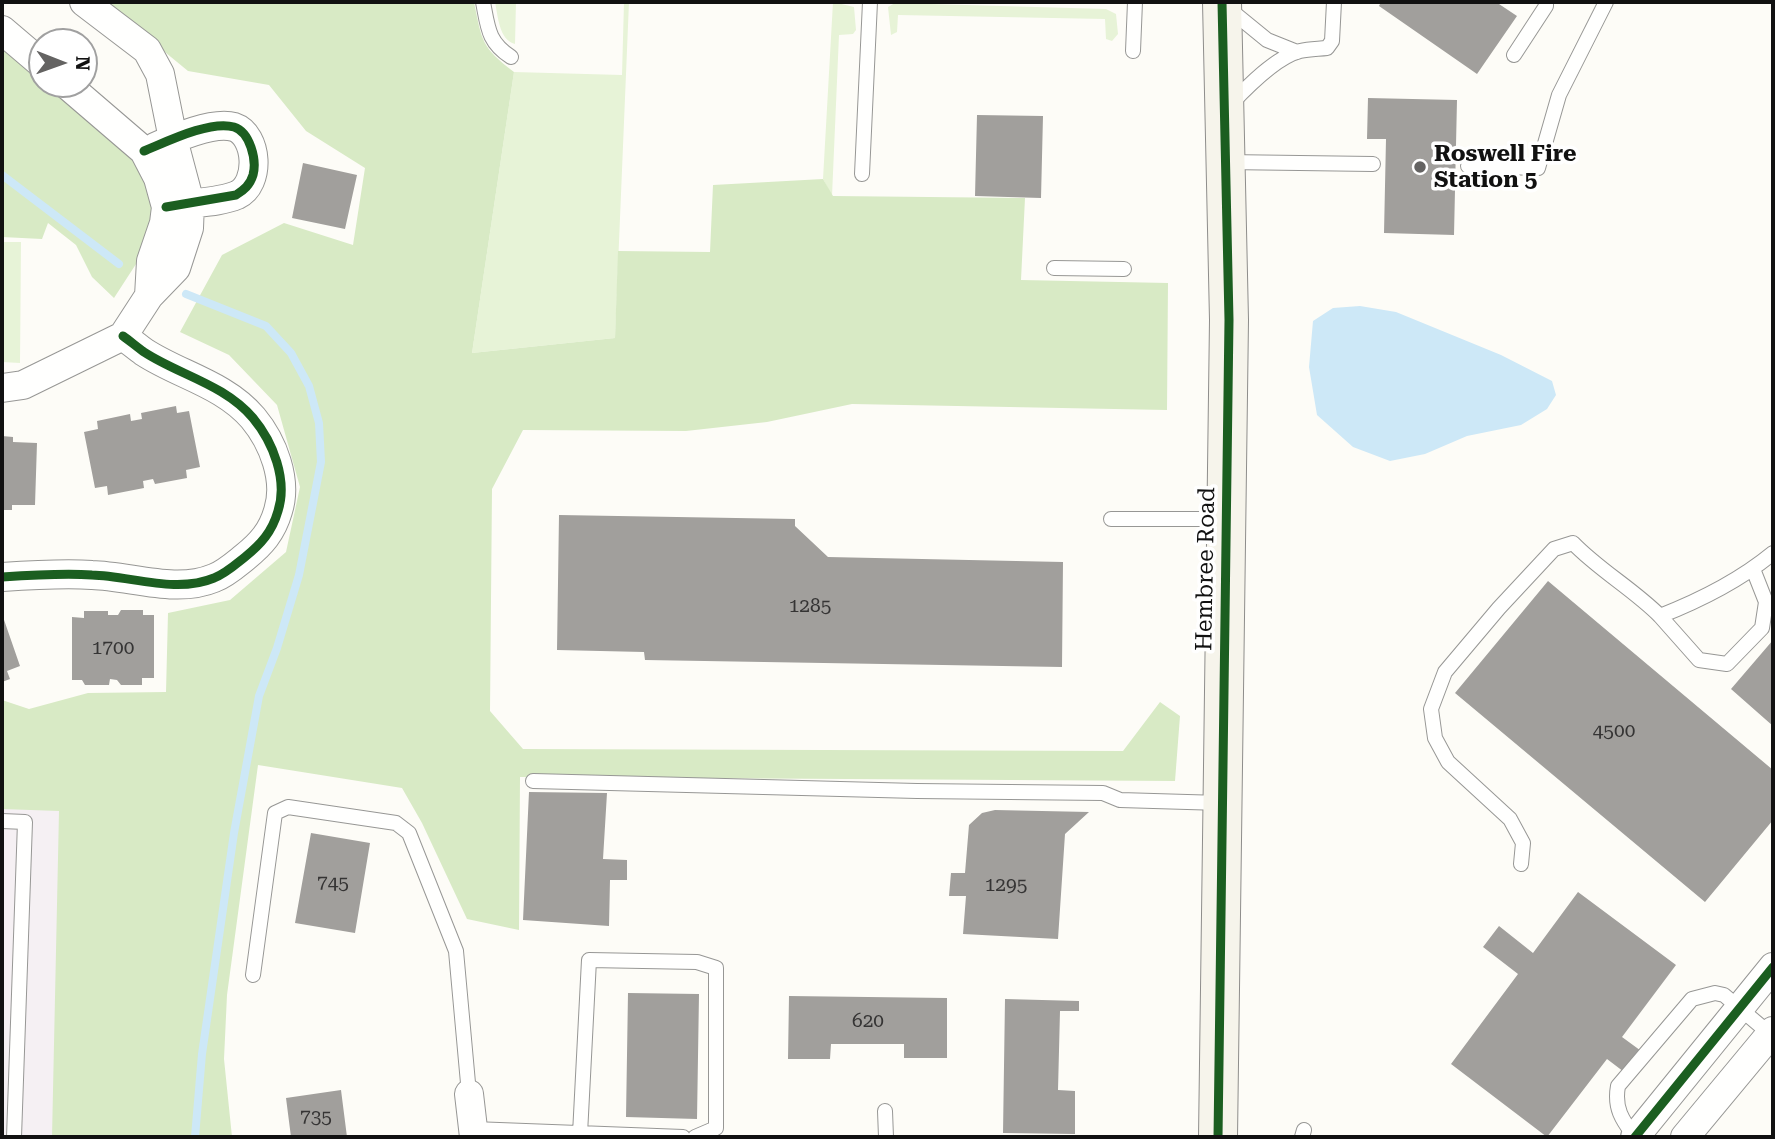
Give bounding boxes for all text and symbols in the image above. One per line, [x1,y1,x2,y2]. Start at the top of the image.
north arrow [28,28,98,98]
text: N [71,56,94,71]
place label: Roswell Fire Station 5 [1434,140,1577,194]
marker: Roswell Fire Station 5 [1412,159,1428,175]
street label: Hembree Road [1191,487,1221,651]
house number: 1285 [789,595,831,617]
house number: 1700 [92,637,134,659]
house number: 4500 [1593,720,1635,742]
house number: 745 [317,872,349,894]
house number: 1295 [985,874,1027,896]
house number: 620 [852,1010,884,1032]
house number: 735 [300,1106,332,1128]

